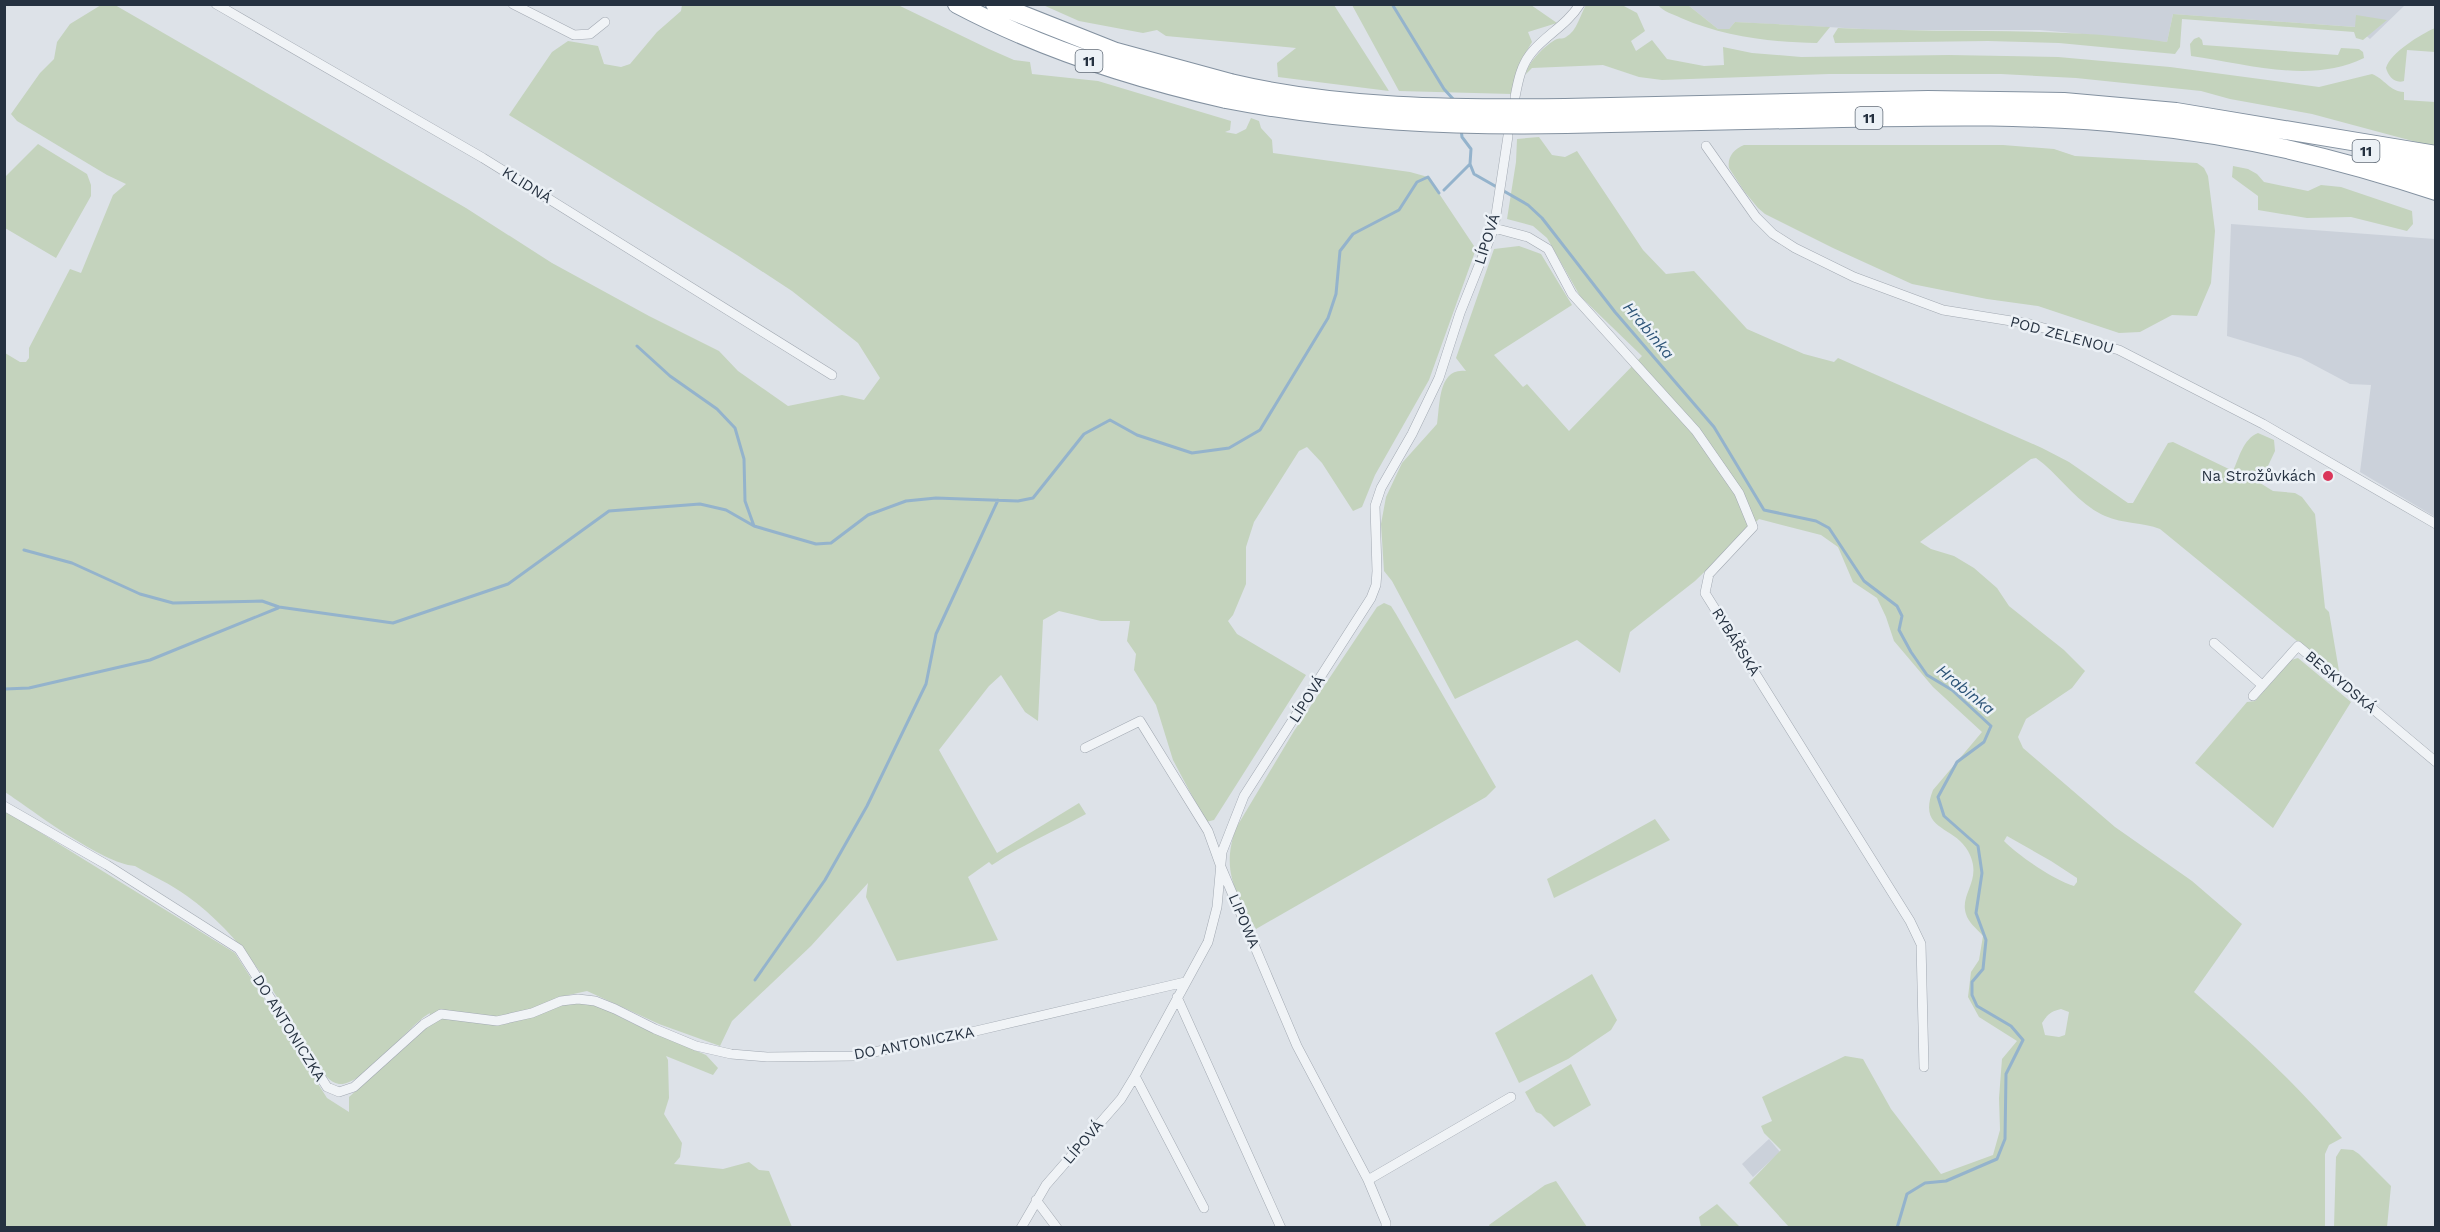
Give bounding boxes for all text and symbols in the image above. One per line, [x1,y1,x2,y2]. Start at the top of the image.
road number: 11 [1076,50,1102,72]
road number: 11 [1856,107,1882,129]
road number: 11 [2352,140,2380,162]
street label: KLIDNÁ [499,163,555,207]
street label: LÍPOVÁ [1470,211,1504,267]
water label: Hrabinka [1619,298,1678,363]
street label: POD ZELENOU [2008,312,2116,358]
place label: Na Strožůvkách [2202,467,2316,485]
marker: Na Strožůvkách [2321,469,2335,483]
street label: RYBÁŘSKÁ [1708,605,1764,679]
street label: BESKYDSKÁ [2302,647,2380,717]
water label: Hrabinka [1933,660,1999,719]
street label: LÍPOVÁ [1285,672,1329,726]
street label: LIPOWA [1225,891,1264,951]
street label: DO ANTONICZKA [249,971,329,1085]
street label: DO ANTONICZKA [852,1022,976,1064]
street label: LÍPOVÁ [1059,1116,1107,1168]

